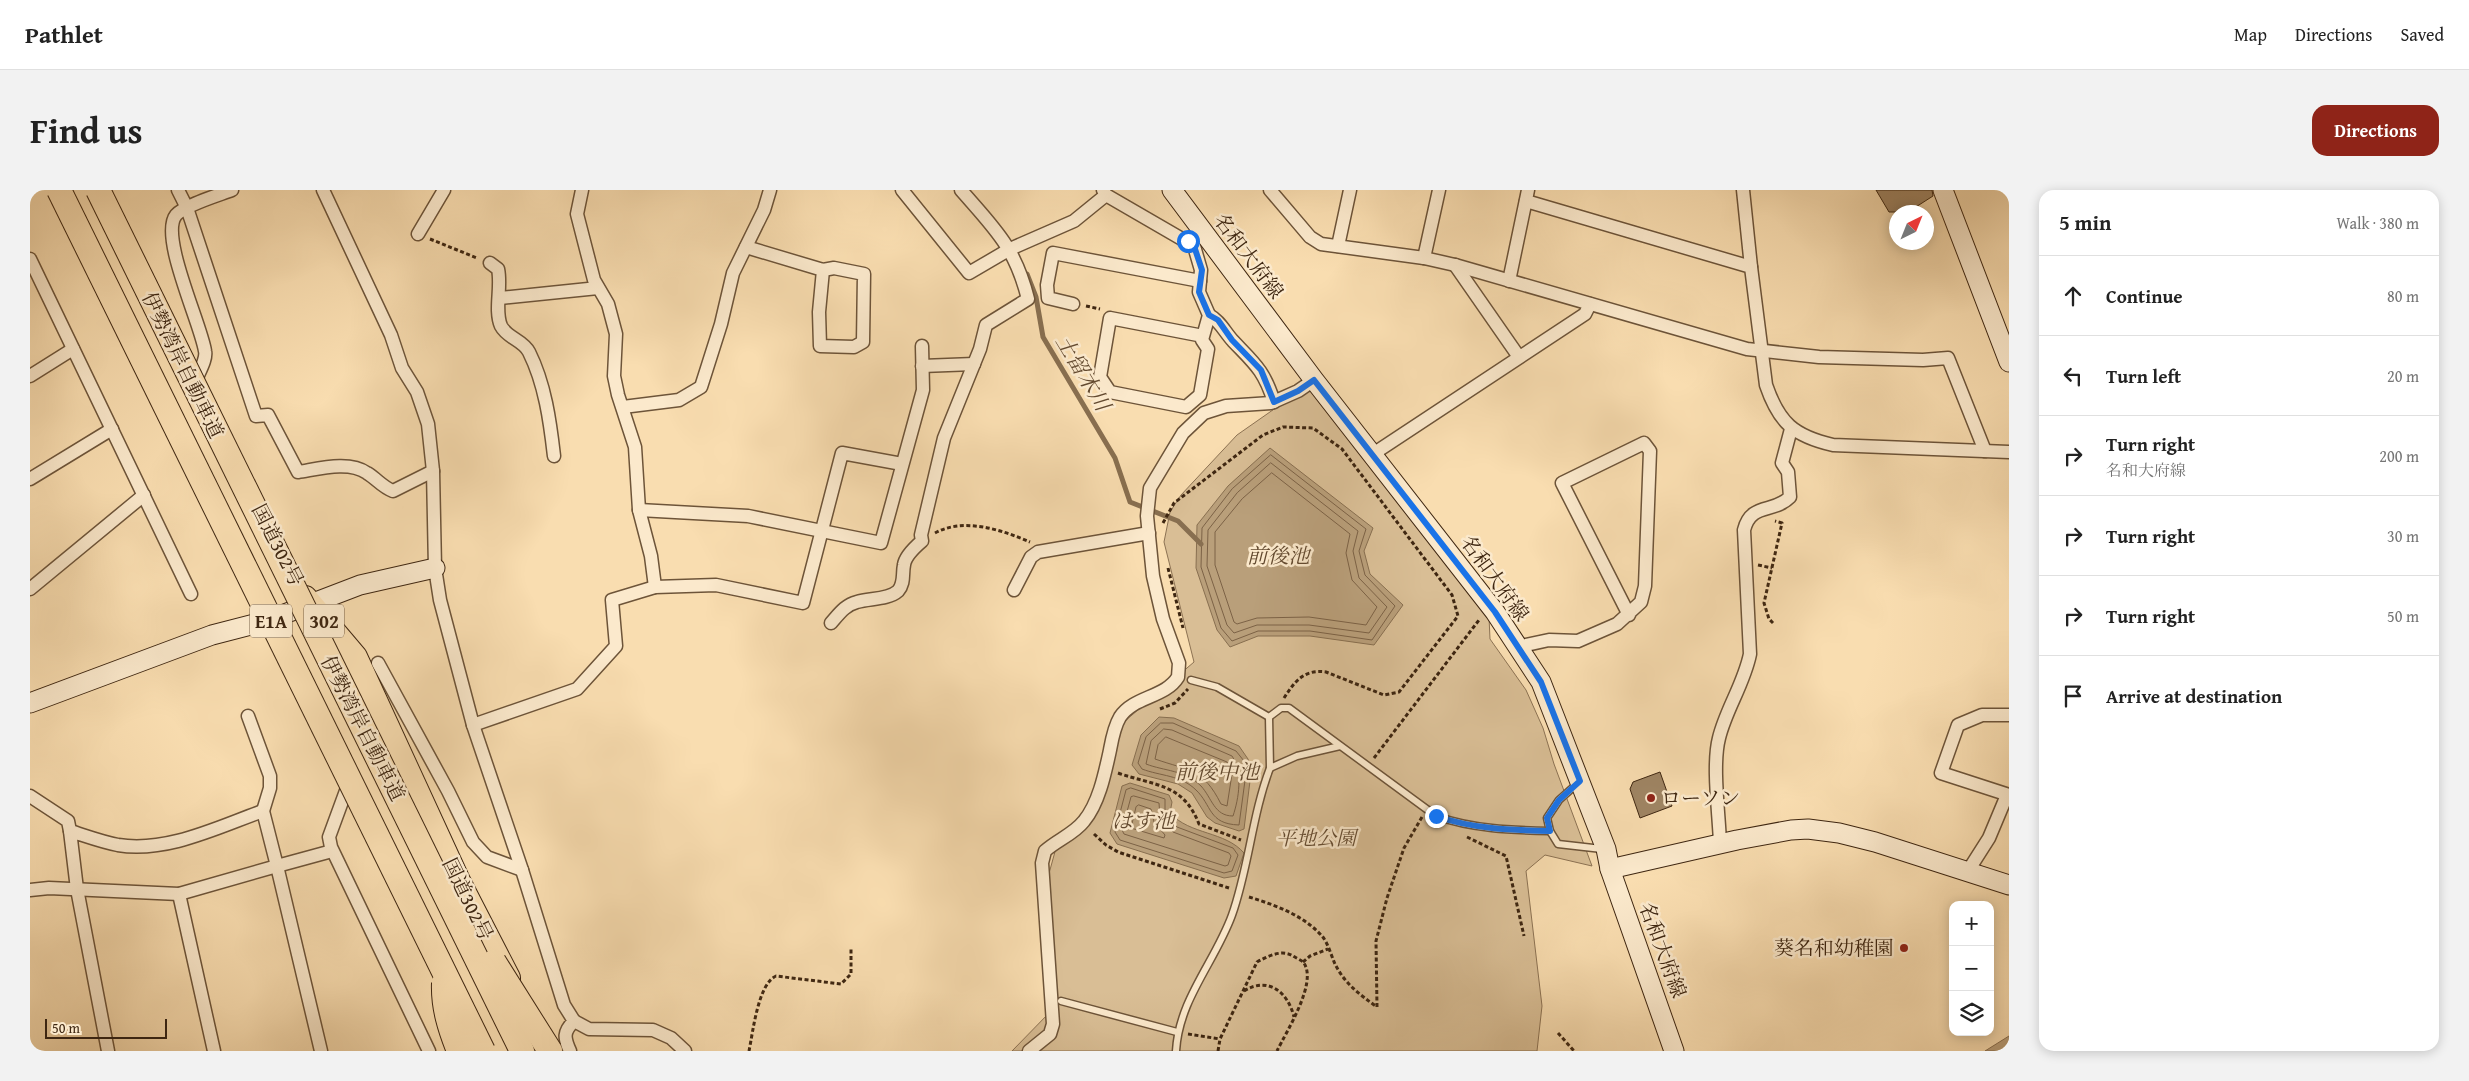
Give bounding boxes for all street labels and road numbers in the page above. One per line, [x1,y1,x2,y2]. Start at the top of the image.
street label: 名和大府線 [1208,207,1291,304]
street label: 伊勢湾岸自動車道 [135,287,232,443]
street label: 国道302号 [245,499,312,591]
street label: 名和大府線 [1454,529,1537,627]
road number: E1A [250,604,292,638]
road number: 302 [304,604,344,638]
street label: 伊勢湾岸自動車道 [314,650,413,806]
street label: 国道302号 [436,852,501,945]
street label: 名和大府線 [1633,898,1694,1002]

